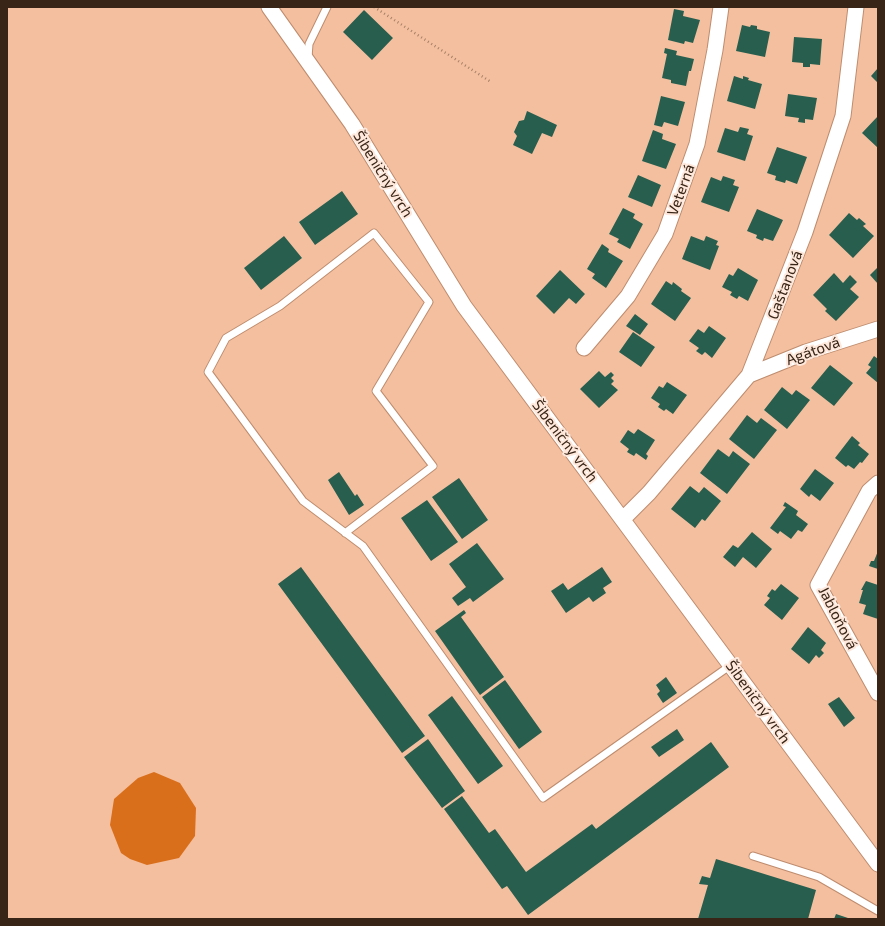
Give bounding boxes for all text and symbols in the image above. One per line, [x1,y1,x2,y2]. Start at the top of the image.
street label: Šibeničný vrch [349,128,417,220]
street label: Veterná [663,162,699,218]
street label: Gaštanová [764,248,806,322]
street label: Agátová [784,333,842,369]
street label: Šibeničný vrch [528,396,602,486]
street label: Jabloňová [815,584,861,652]
street label: Šibeničný vrch [722,657,794,747]

